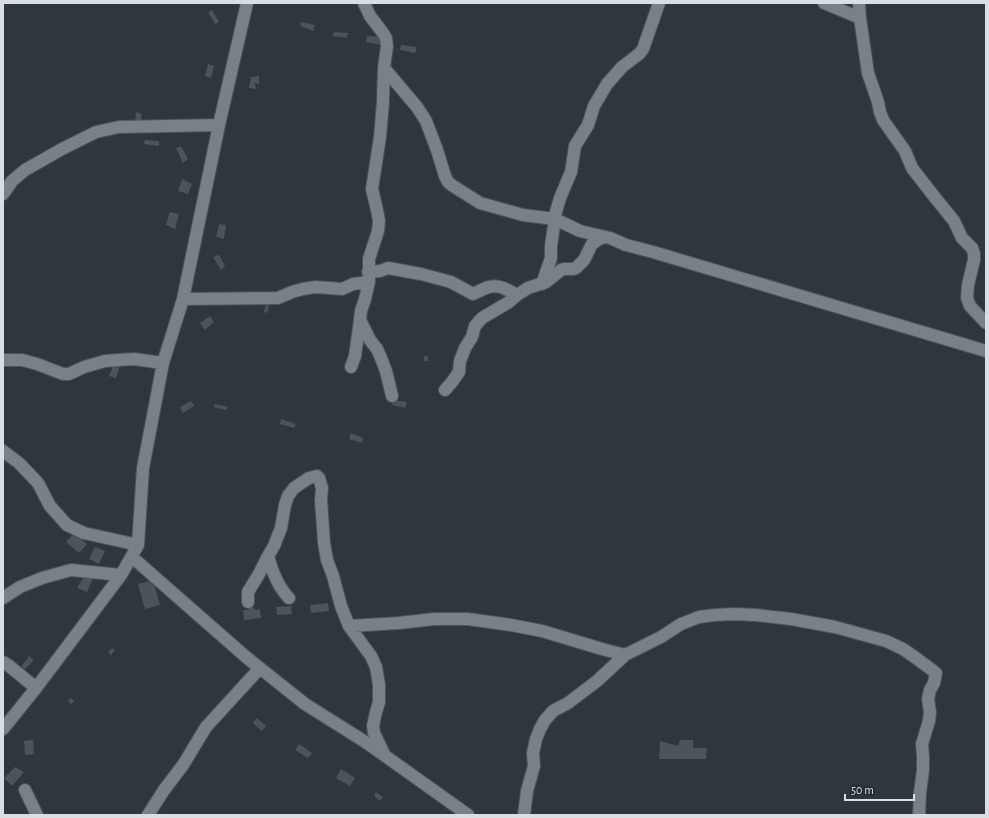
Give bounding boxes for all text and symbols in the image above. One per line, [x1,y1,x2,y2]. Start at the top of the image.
scale bar [845,776,914,802]
text: 50 m [851,784,874,796]

